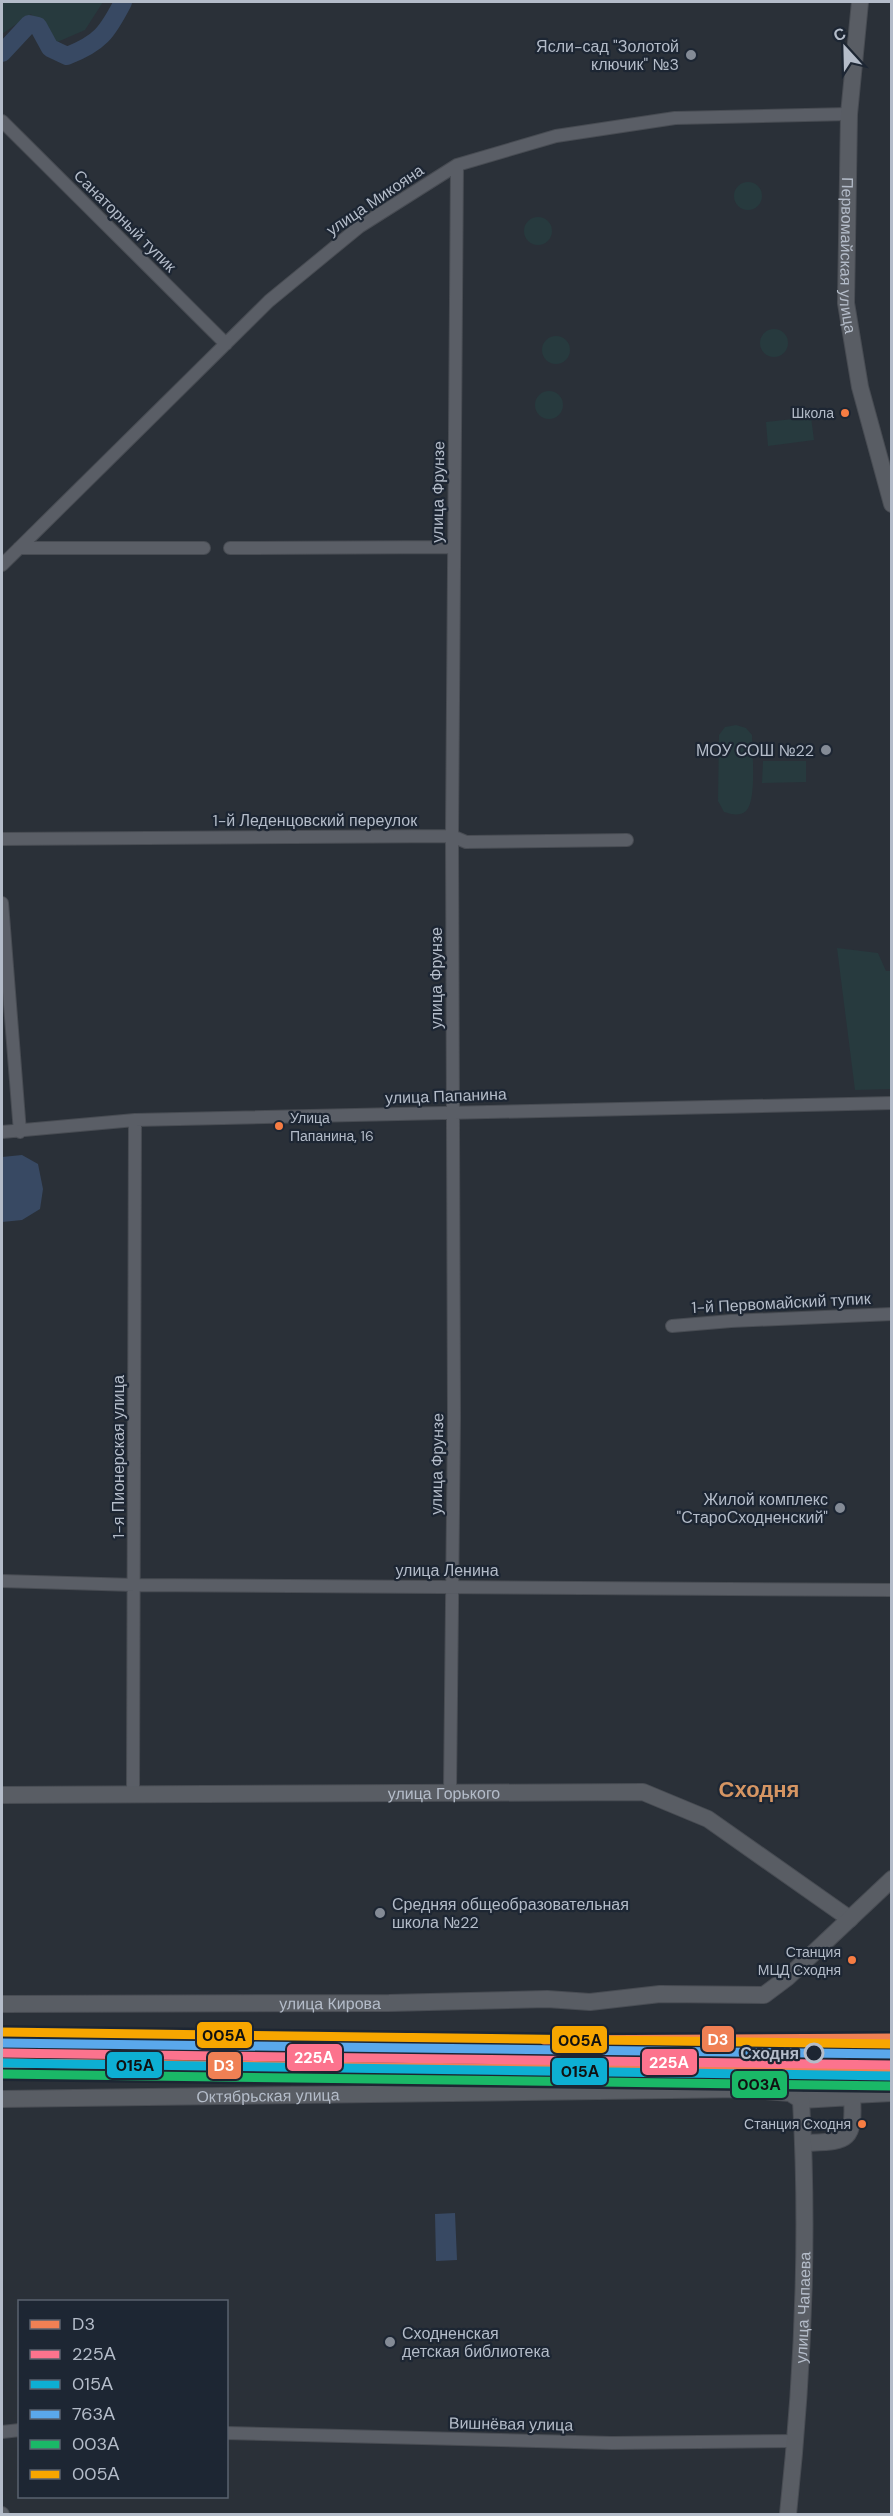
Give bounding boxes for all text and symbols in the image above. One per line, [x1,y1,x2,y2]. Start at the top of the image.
north arrow [815,18,875,78]
text: С [830,22,849,46]
place label: Ясли-сад "Золотой ключик" №3 [536,36,679,75]
marker: Ясли-сад "Золотой ключик" №3 [684,48,698,62]
street label: улица Микояна [322,160,428,240]
street label: Санаторный тупик [69,165,181,277]
street label: Первомайская улица [835,177,861,335]
place label: Школа [791,404,834,422]
marker: Школа [839,407,851,419]
street label: улица Фрунзе [427,441,449,543]
place label: МОУ СОШ №22 [696,740,814,761]
marker: МОУ СОШ №22 [819,743,833,757]
street label: 1-й Леденцовский переулок [213,810,418,831]
street label: улица Фрунзе [426,927,447,1029]
street label: улица Папанина [385,1083,507,1109]
place label: Улица Папанина, 16 [290,1109,374,1145]
marker: Улица Папанина, 16 [273,1120,285,1132]
street label: 1-й Первомайский тупик [691,1288,872,1318]
street label: 1-я Пионерская улица [108,1375,129,1539]
street label: улица Фрунзе [426,1413,448,1515]
place label: Жилой комплекс "СтароСходненский" [677,1489,828,1528]
marker: Жилой комплекс "СтароСходненский" [833,1501,847,1515]
street label: улица Ленина [395,1560,499,1581]
district label: Сходня [719,1775,799,1804]
street label: улица Горького [388,1782,500,1804]
place label: Средняя общеобразовательная школа №22 [392,1894,629,1933]
marker: Средняя общеобразовательная школа №22 [373,1906,387,1920]
place label: Станция МЦД Сходня [758,1943,841,1979]
marker: Станция МЦД Сходня [846,1954,858,1966]
street label: улица Кирова [279,1993,381,2014]
line badge: 005А [196,2021,253,2049]
text: 005А [202,2025,246,2046]
line badge: 005А [551,2025,608,2054]
line badge: D3 [701,2025,735,2053]
text: D3 [708,2029,728,2050]
text: 005А [558,2030,602,2051]
line badge: 225А [286,2043,343,2072]
place label: Сходня [740,2043,799,2064]
marker: Сходня [804,2043,824,2063]
text: 225А [294,2047,334,2068]
line badge: 225А [641,2048,698,2076]
line badge: 015А [106,2051,163,2079]
line badge: D3 [207,2051,242,2080]
text: 225А [649,2052,689,2073]
text: 015А [116,2055,155,2076]
text: D3 [214,2055,234,2076]
line badge: 015А [551,2057,608,2086]
text: 015А [561,2061,600,2082]
line badge: 003А [731,2070,788,2099]
text: 003А [737,2074,781,2095]
street label: Октябрьская улица [196,2084,340,2107]
place label: Станция Сходня [744,2115,851,2133]
marker: Станция Сходня [856,2118,868,2130]
street label: улица Чапаева [790,2252,815,2364]
legend [18,2300,228,2498]
text: D3 [72,2312,95,2336]
place label: Сходненская детская библиотека [402,2323,550,2362]
marker: Сходненская детская библиотека [383,2335,397,2349]
text: 225А [72,2342,116,2366]
text: 015А [72,2372,113,2396]
text: 763А [72,2402,115,2426]
street label: Вишнёвая улица [449,2412,573,2436]
text: 003А [72,2432,119,2456]
text: 005А [72,2462,120,2486]

